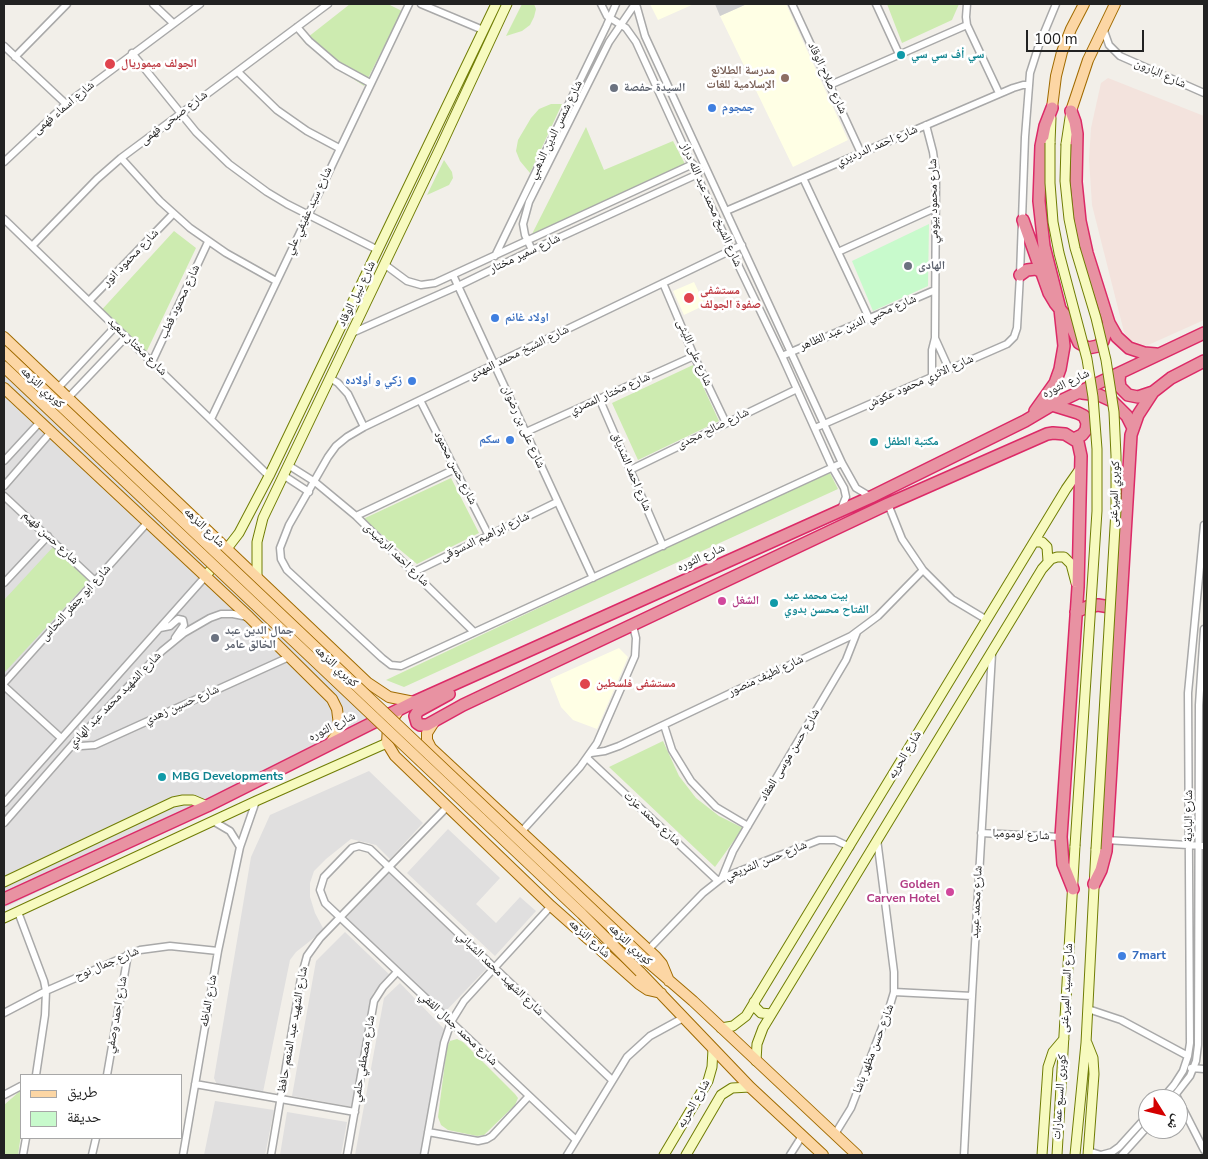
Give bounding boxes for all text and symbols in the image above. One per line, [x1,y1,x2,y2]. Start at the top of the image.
scale bar [1028,20,1146,52]
text: 100 m [1034,29,1078,49]
street label: شارع صلاح الوقاد [804,40,850,116]
place label: سي أف سي سي [911,48,984,62]
marker: سي أف سي سي [895,49,907,61]
street label: شارع البارون [1132,56,1188,92]
marker: الجولف ميموريال [103,57,117,71]
place label: الجولف ميموريال [121,57,197,71]
place label: مدرسة الطلائع الإسلامية للغات [706,64,775,92]
marker: مدرسة الطلائع الإسلامية للغات [779,72,791,84]
street label: شارع اسماء فهمى [30,78,98,138]
street label: شارع شمس الدين الذهبي [526,78,586,182]
place label: السيدة حفصة [624,81,685,95]
marker: السيدة حفصة [608,82,620,94]
street label: شارع صبحى فهمى [137,88,211,148]
place label: جمجوم [722,101,755,115]
marker: جمجوم [706,102,718,114]
street label: شارع احمد الدرديري [834,122,920,170]
street label: شارع الشيخ محمد عبد الله دراز [677,141,745,269]
street label: شارع محمود بيومي [926,158,942,244]
street label: شارع سيد عفيفي علي [282,165,336,257]
street label: شارع محمود انور [100,226,162,290]
street label: شارع سمير مختار [487,231,563,277]
street label: شارع نبيل الوقاد [335,259,379,329]
place label: الهادى [918,259,945,273]
marker: الهادى [902,260,914,272]
street label: شارع محمود قطب [156,263,204,341]
place label: مستشفى صفوة الجولف [700,284,761,312]
marker: مستشفى صفوة الجولف [682,291,696,305]
street label: شارع محيي الدين عبد الظاهر [797,292,919,354]
place label: اولاد غانم [505,311,549,325]
marker: اولاد غانم [489,312,501,324]
street label: شارع مختار سعيد [104,315,170,379]
street label: شارع على الليثى [673,317,715,389]
street label: شارع الشيخ محمد المهدى [466,322,572,384]
street label: شارع الاثري محمود عكوش [864,352,976,412]
street label: كوبري النزهه [17,364,67,412]
street label: شارع الثوره [1040,366,1092,402]
street label: شارع مختار المصري [568,370,652,418]
place label: زكي و أولاده [345,374,402,388]
marker: زكي و أولاده [406,375,418,387]
street label: شارع على بن رضوان [498,383,548,471]
street label: شارع صالح مجدى [675,405,751,453]
street label: شارع حسن محمود [430,429,480,507]
street label: شارع احمد الشدياق [608,430,654,514]
place label: سكم [479,433,500,447]
marker: سكم [504,434,516,446]
place label: مكتبة الطفل [884,435,939,449]
marker: مكتبة الطفل [868,436,880,448]
street label: كوبري الميرغنى [1107,460,1123,528]
street label: شارع النزهه [181,505,227,551]
street label: شارع حسن فهيم [19,508,81,568]
street label: شارع ابراهيم الدسوقى [438,509,532,565]
street label: شارع احمد الرشيدى [360,520,432,590]
street label: شارع الثوره [675,541,727,575]
street label: شارع ابو جعفر النحاس [38,562,114,644]
place label: بيت محمد عبد الفتاح محسن بدوي [784,589,869,617]
place label: الشغل [732,594,759,608]
marker: الشغل [716,595,728,607]
marker: بيت محمد عبد الفتاح محسن بدوي [768,597,780,609]
place label: جمال الدين عبد الخالق عامر [225,624,294,652]
marker: جمال الدين عبد الخالق عامر [209,632,221,644]
street label: كوبري النزهه [311,643,361,691]
street label: شارع الشهيد محمد عبد الهادي [65,649,165,751]
street label: شارع لطيف منصور [726,652,806,700]
marker: مستشفى فلسطين [578,677,592,691]
place label: مستشفى فلسطين [596,677,676,691]
street label: شارع حسين زهدي [143,682,221,728]
street label: شارع حسن موسى العقاد [757,706,823,804]
street label: شارع الثوره [306,709,358,745]
street label: شارع الحريه [885,728,925,782]
place label: MBG Developments [172,770,283,784]
marker: MBG Developments [156,771,168,783]
street label: شارع محمد عزت [620,789,684,849]
street label: شارع البادية [1182,790,1196,842]
street label: شارع لومومبا [992,826,1050,844]
street label: شارع حسن الشريعي [723,838,809,884]
street label: شارع محمد عبيد [968,865,986,939]
place label: Golden Carven Hotel [866,878,940,906]
marker: Golden Carven Hotel [944,886,956,898]
street label: شارع النزهه [565,917,613,961]
street label: كوبري النزهه [605,921,655,969]
street label: شارع الشهيد محمد الشباني [453,929,547,1019]
street label: شارع السيد الميرغنى [1057,943,1077,1033]
street label: شارع جمال نوح [73,944,141,984]
place label: 7mart [1132,949,1166,963]
marker: 7mart [1116,950,1128,962]
street label: شارع الشهيد عبد المنعم حافظ [275,965,311,1095]
street label: شارع الماظه [197,974,221,1028]
street label: شارع احمد وصفي [103,975,131,1055]
street label: شارع محمد جمال الفقي [416,989,500,1069]
street label: شارع حسن مظهر باشا [850,1002,898,1096]
street label: شارع مصطفي حلمي [349,1014,379,1104]
street label: كوبرى السبع عمارات [1050,1054,1070,1140]
legend [20,1074,182,1139]
street label: شارع الحريه [674,1077,714,1131]
text: طريق [67,1082,98,1102]
north arrow [1138,1089,1188,1139]
text: حديقة [67,1107,101,1127]
text: ش [1163,1111,1187,1134]

